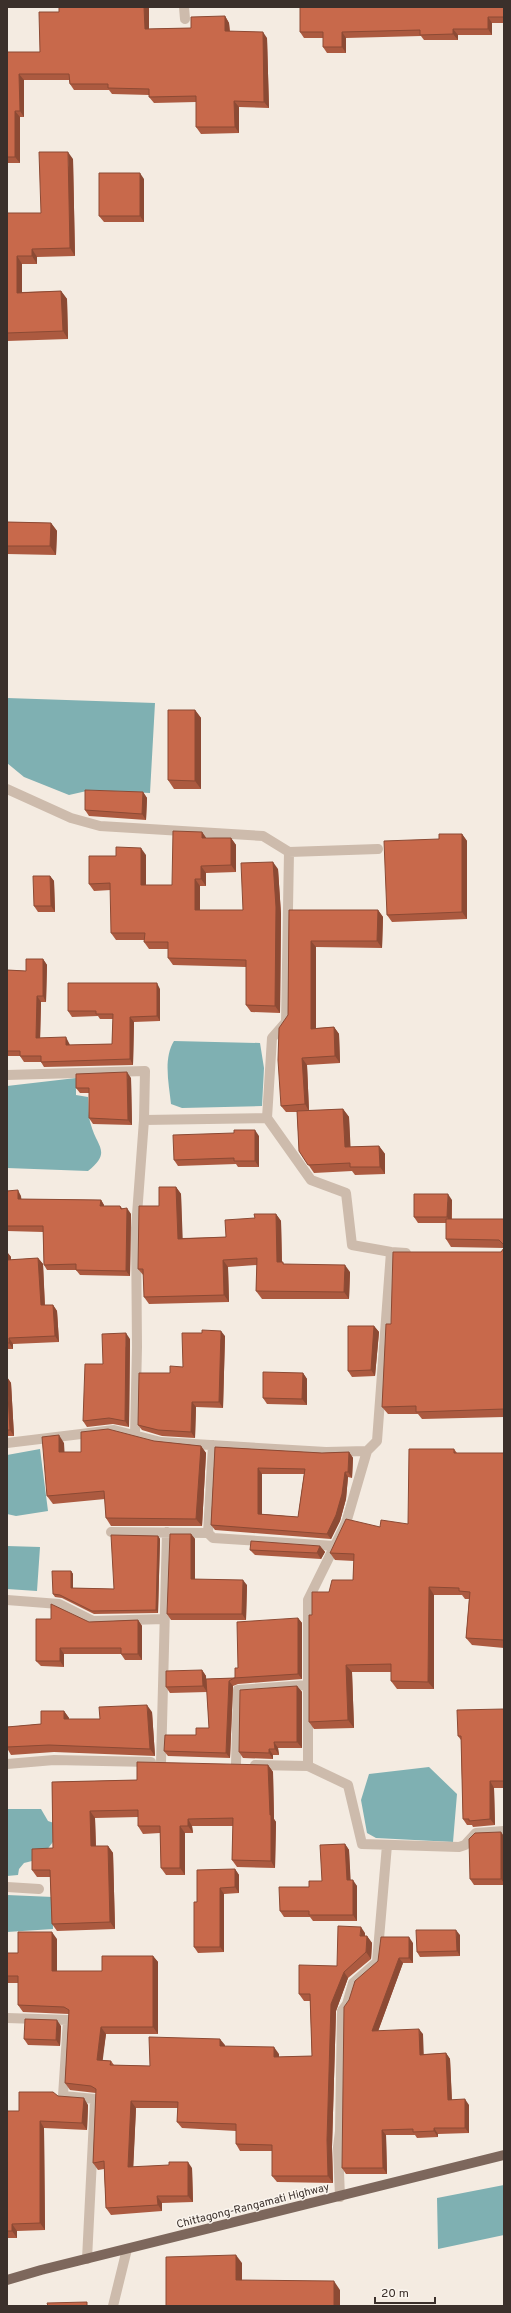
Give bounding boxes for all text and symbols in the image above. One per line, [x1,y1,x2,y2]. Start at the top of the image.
street label: Chittagong-Rangamati Highway [175,2180,331,2232]
scale bar [375,2279,435,2305]
text: 20 m [381,2286,409,2302]

